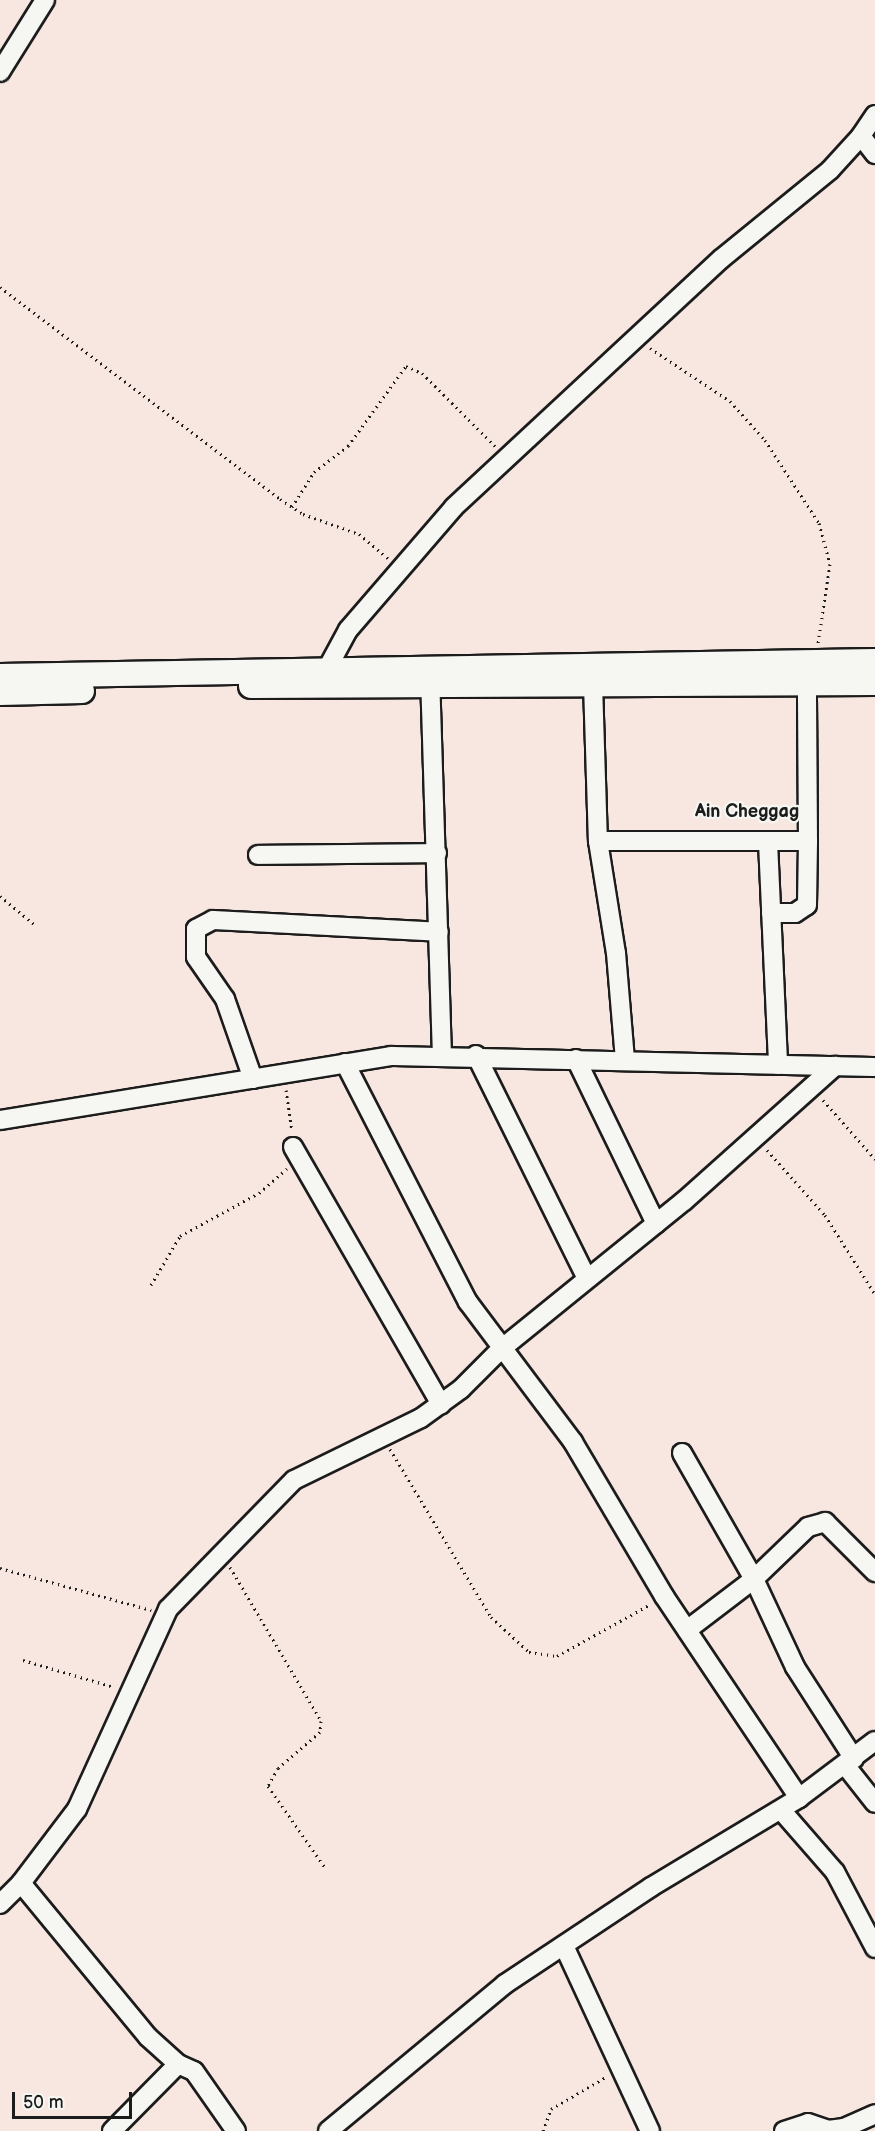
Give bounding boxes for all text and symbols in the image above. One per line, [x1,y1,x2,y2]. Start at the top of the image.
district label: Ain Cheggag [695,801,799,823]
scale bar [15,2080,135,2118]
text: 50 m [23,2092,64,2113]

